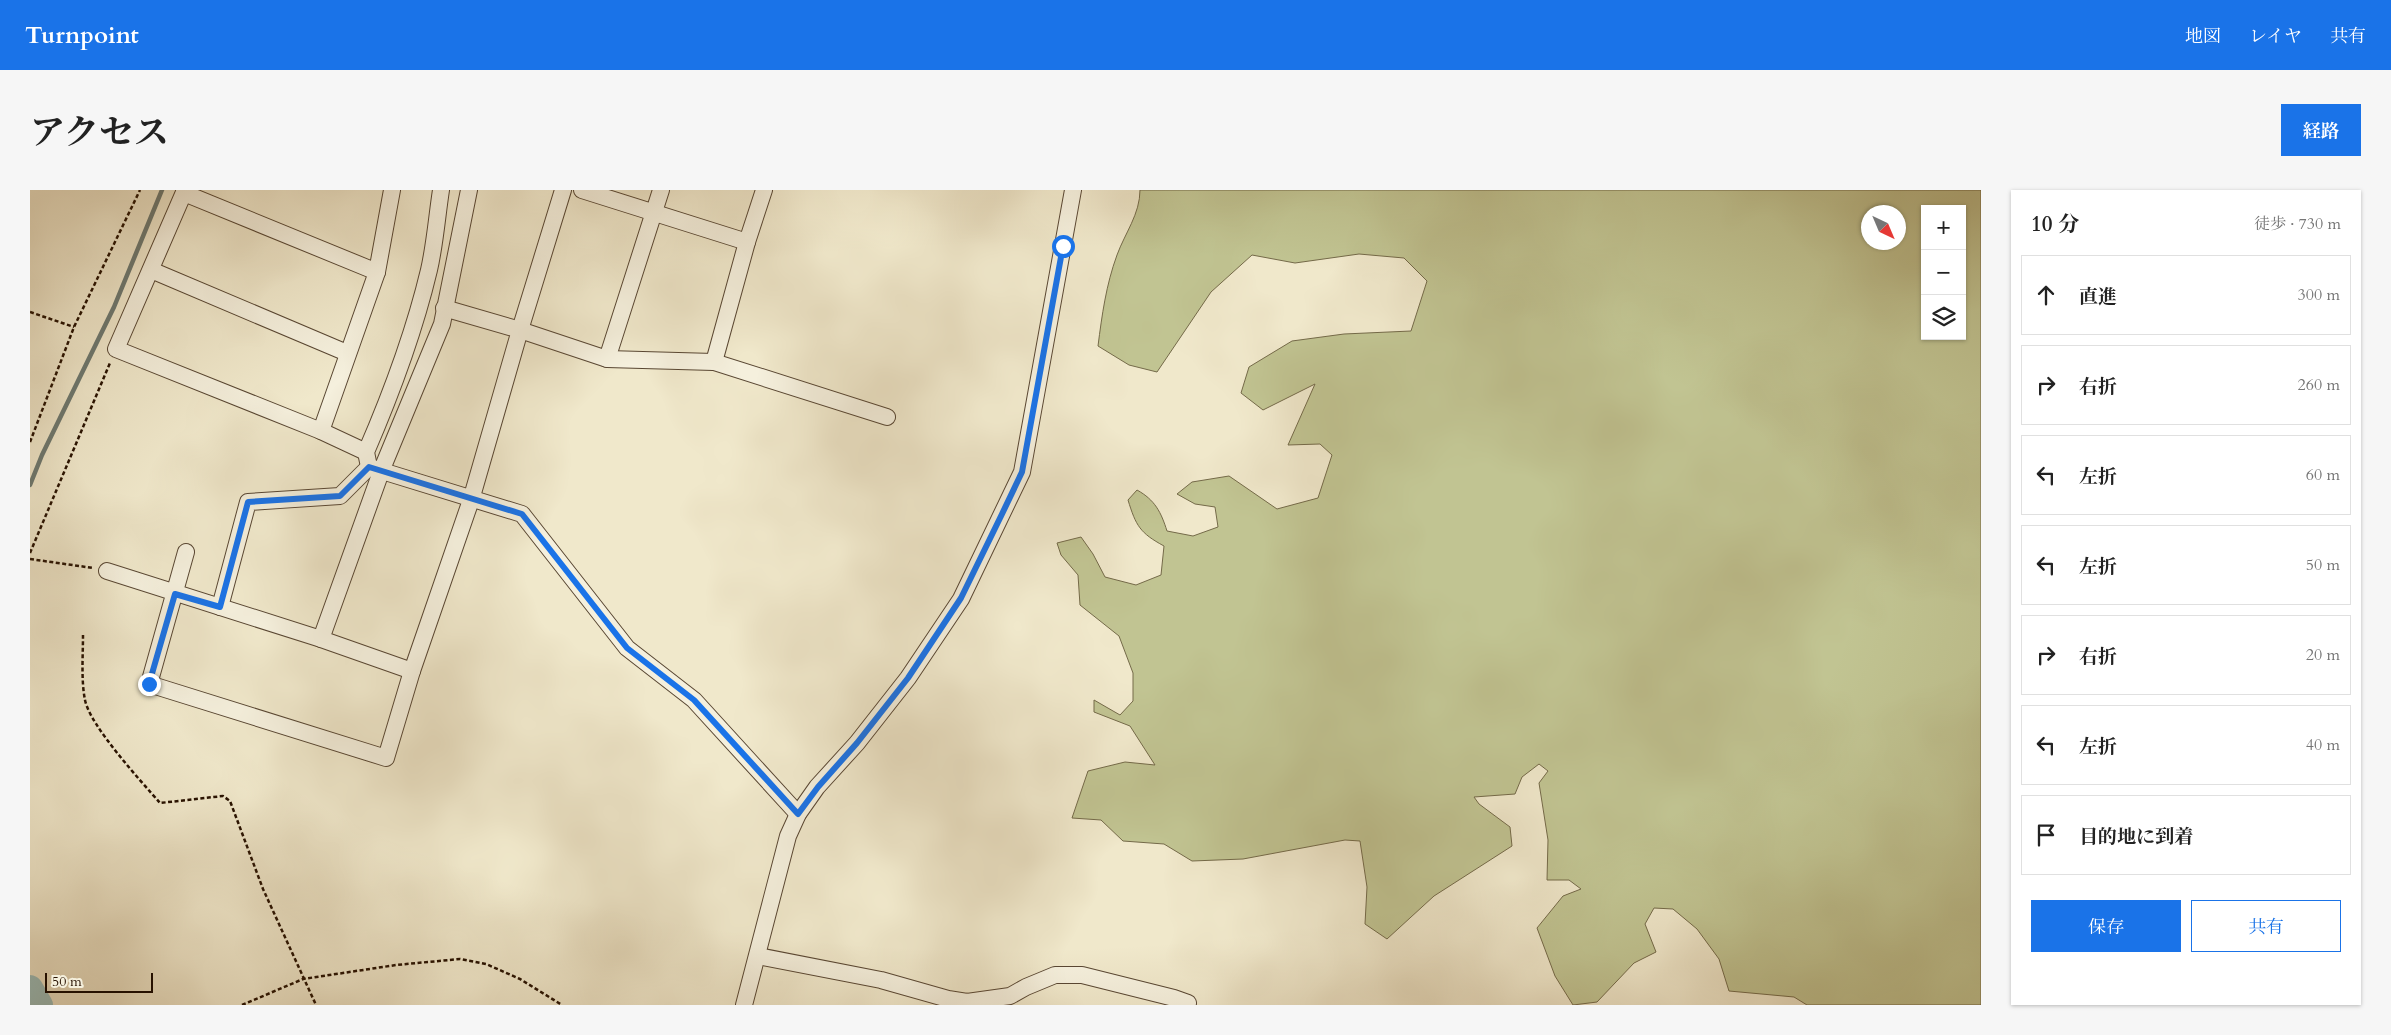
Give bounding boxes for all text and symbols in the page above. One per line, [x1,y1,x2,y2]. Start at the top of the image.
text: Turnpoint [25,19,139,52]
text: 地図 [2185,24,2221,49]
text: レイヤ [2249,24,2302,49]
text: 共有 [2330,24,2366,49]
button: 経路 [2281,104,2361,156]
text: アクセス [30,109,169,157]
north arrow [1861,205,1906,250]
map controls [1921,205,1966,340]
button: + [1921,205,1966,250]
text: 10 分 [2031,210,2079,239]
text: 徒歩 · 730 m [2254,213,2341,235]
route start [1052,235,1075,258]
button: − [1921,250,1966,295]
icon: ahead [2032,281,2060,309]
text: 直進 [2079,284,2117,310]
text: 300 m [2298,284,2340,306]
button: layers [1921,295,1966,340]
icon: right [2032,371,2060,399]
text: 右折 [2079,374,2117,400]
text: 260 m [2298,374,2340,396]
icon: left [2032,461,2060,489]
text: 左折 [2079,464,2117,490]
text: 60 m [2306,464,2340,486]
icon: left [2032,551,2060,579]
text: 左折 [2079,554,2117,580]
text: 50 m [2306,554,2340,576]
icon: right [2032,641,2060,669]
text: 右折 [2079,644,2117,670]
text: 20 m [2306,644,2340,666]
route end [138,673,161,696]
icon: left [2032,731,2060,759]
text: 左折 [2079,734,2117,760]
text: 40 m [2306,734,2340,756]
icon: arrive [2032,821,2060,849]
text: 目的地に到着 [2079,824,2193,850]
button: 保存 [2031,900,2181,952]
button: 共有 [2191,900,2341,952]
scale bar [45,970,152,993]
text: 50 m [52,972,82,991]

